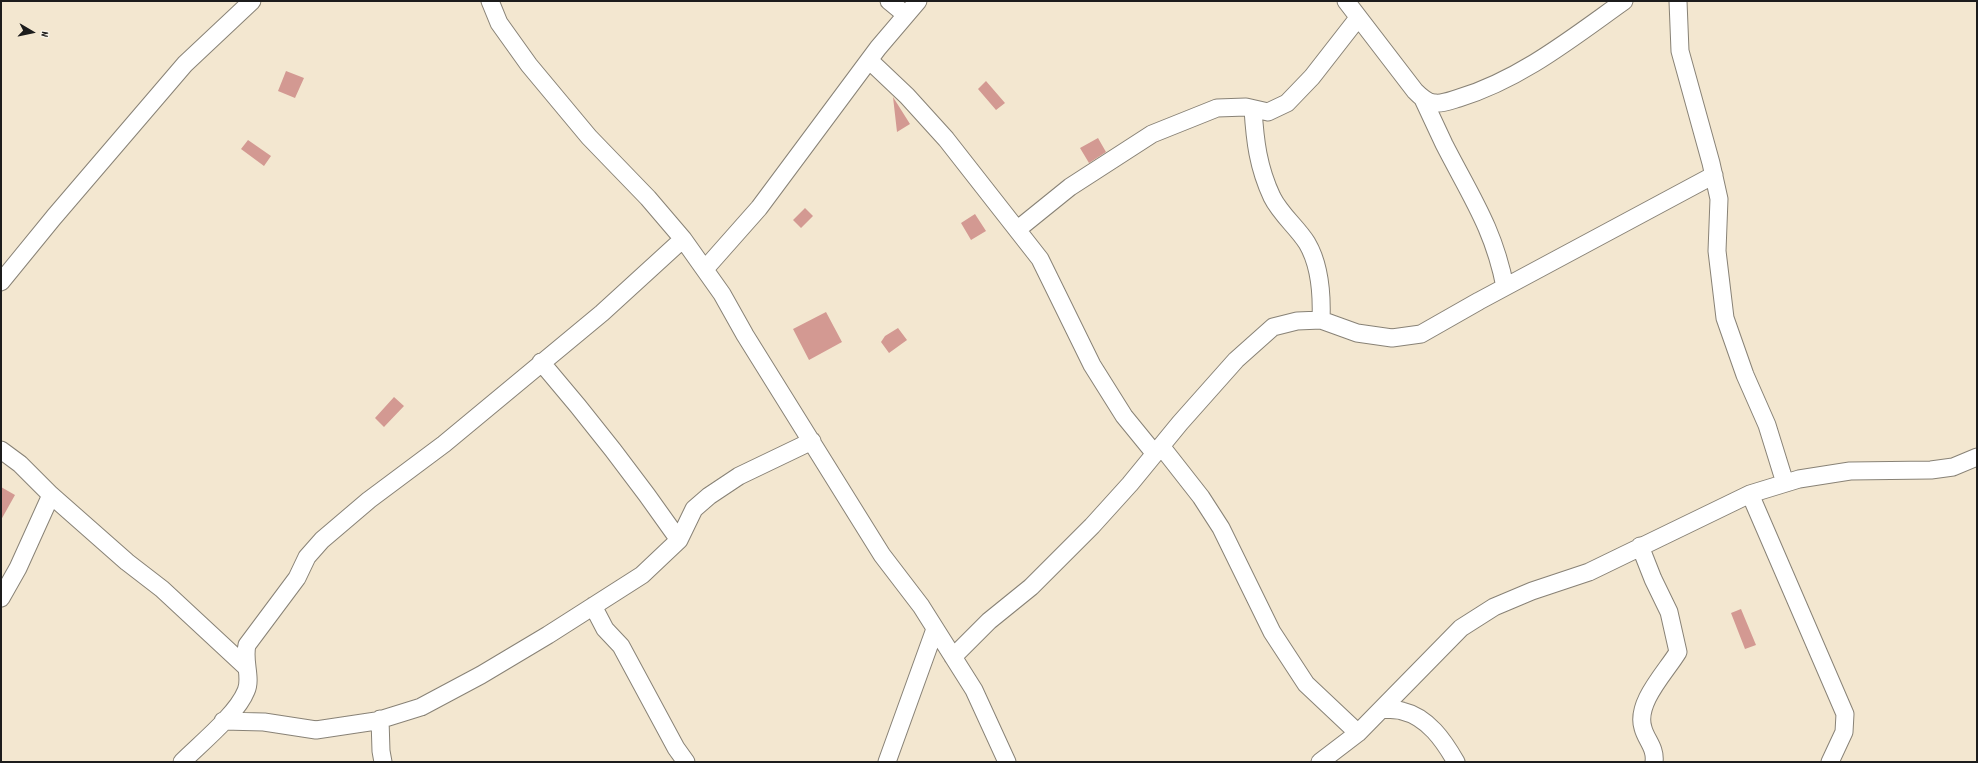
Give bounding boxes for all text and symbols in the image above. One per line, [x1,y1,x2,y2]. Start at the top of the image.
north arrow [12,12,52,52]
text: N [36,30,52,38]

